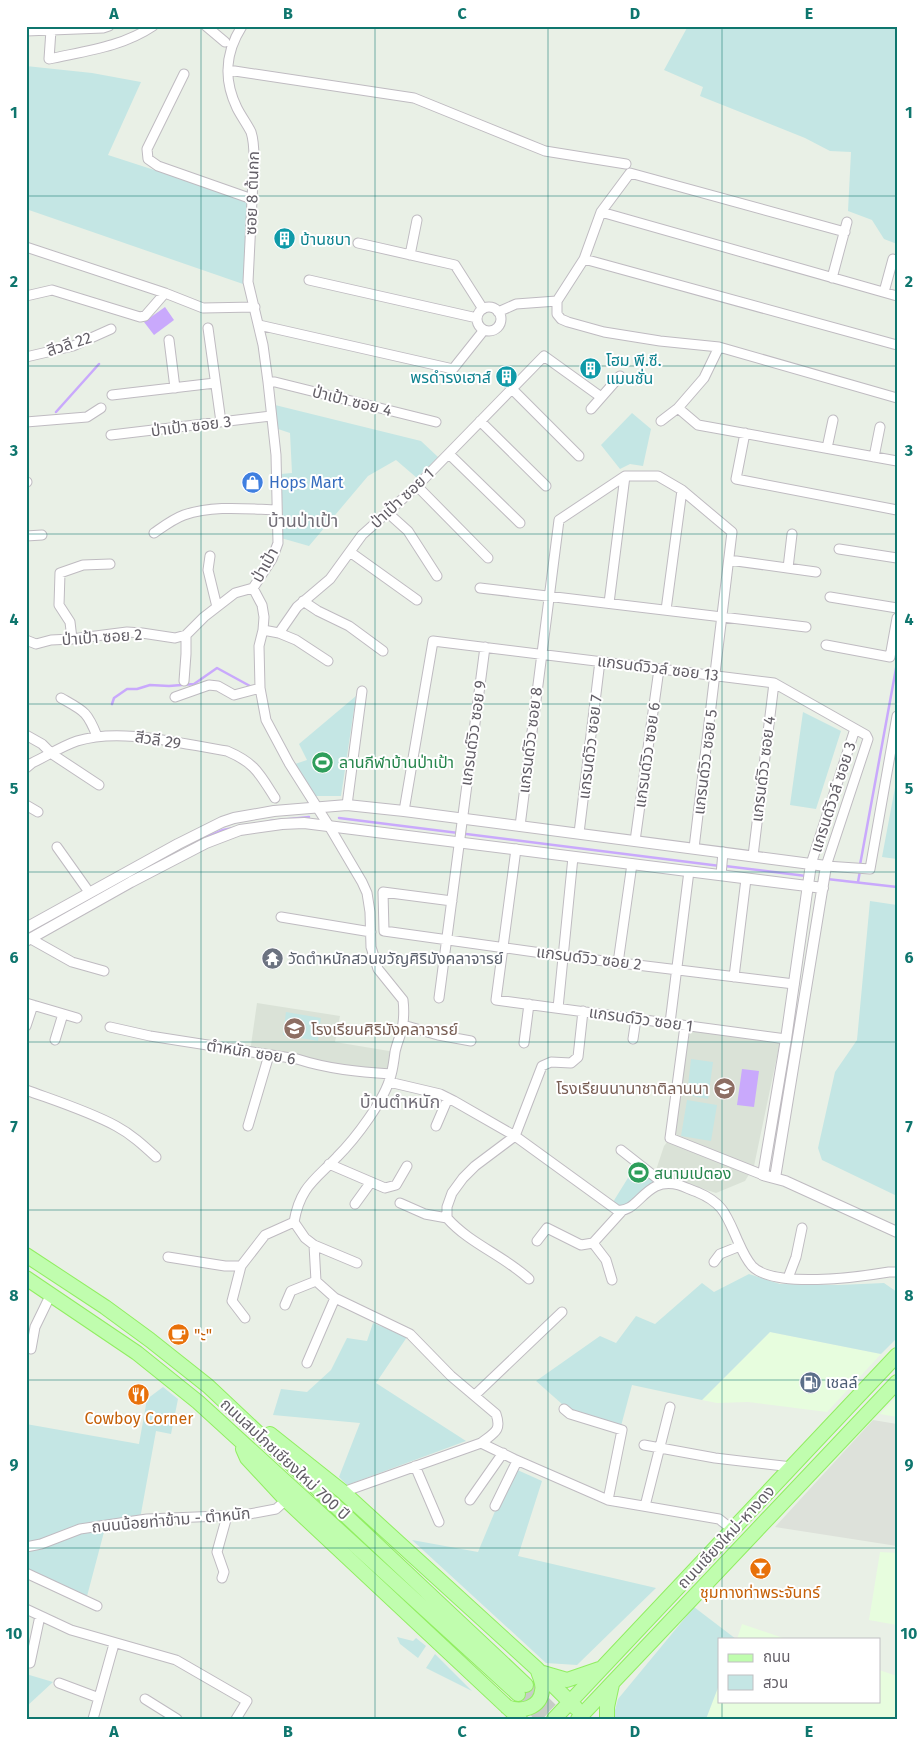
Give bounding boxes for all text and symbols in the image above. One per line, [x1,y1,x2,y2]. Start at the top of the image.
text: A [108,4,119,23]
text: B [283,4,293,23]
text: C [457,4,467,23]
text: D [630,4,640,23]
text: E [805,4,813,23]
text: 1 [10,103,18,122]
text: 1 [905,103,913,122]
street label: ซอย 8 ต้นกก [241,151,263,235]
building icon: บ้านชบา [272,227,296,251]
place label: บ้านชบา [300,230,351,249]
text: 2 [10,272,18,291]
text: 2 [905,272,913,291]
street label: สีวลี 22 [44,328,94,360]
place label: โฮม พี.ซี. แมนชั่น [606,351,662,388]
building icon: โฮม พี.ซี. แมนชั่น [578,357,602,381]
building icon: พรดำรงเฮาส์ [495,365,519,389]
place label: พรดำรงเฮาส์ [410,368,491,387]
street label: ป่าเป้า ซอย 4 [310,382,394,420]
street label: ป่าเป้า ซอย 3 [150,412,232,440]
text: 3 [9,441,18,460]
text: 3 [904,441,913,460]
street label: ป่าเป้า ซอย 1 [366,464,438,532]
shop icon: Hops Mart [241,470,265,494]
place label: Hops Mart [269,473,344,492]
district label: บ้านป่าเป้า [268,510,338,532]
street label: ป่าเป้า [248,544,282,586]
text: 4 [9,610,19,629]
text: 4 [904,610,914,629]
street label: ป่าเป้า ซอย 2 [61,625,143,649]
street label: แกรนด์วิวล์ ซอย 13 [596,651,720,685]
street label: แกรนด์วิว ซอย 9 [456,679,490,787]
street label: แกรนด์วิว ซอย 8 [514,686,546,794]
street label: แกรนด์วิว ซอย 7 [574,694,606,800]
street label: แกรนด์วิว ซอย 6 [630,701,664,809]
street label: แกรนด์วิว ซอย 5 [689,708,721,816]
street label: แกรนด์วิว ซอย 4 [747,715,779,823]
street label: สีวลี 29 [134,727,182,753]
street label: แกรนด์วิวล์ ซอย 3 [806,739,860,855]
sports icon: ลานกีฬาบ้านป่าเป้า [311,750,335,774]
place label: ลานกีฬาบ้านป่าเป้า [339,753,454,772]
text: 5 [10,779,19,798]
text: 5 [905,779,914,798]
street label: แกรนด์วิว ซอย 2 [535,942,643,974]
temple icon: วัดตำหนักสวนขวัญศิริมังคลาจารย์ [260,946,284,970]
text: 6 [9,948,19,967]
text: 6 [904,948,914,967]
place label: วัดตำหนักสวนขวัญศิริมังคลาจารย์ [288,949,503,968]
street label: แกรนด์วิว ซอย 1 [588,1002,694,1036]
school or university icon: โรงเรียนศิริมังคลาจารย์ [283,1017,307,1041]
place label: โรงเรียนศิริมังคลาจารย์ [311,1020,458,1039]
street label: ตำหนัก ซอย 6 [205,1036,297,1068]
school or university icon: โรงเรียนนานาชาติลานนา [713,1076,737,1100]
place label: โรงเรียนนานาชาติลานนา [556,1079,709,1098]
district label: บ้านตำหนัก [360,1091,440,1113]
text: 7 [10,1117,18,1136]
text: 7 [905,1117,913,1136]
sports icon: สนามเปตอง [626,1161,650,1185]
place label: สนามเปตอง [654,1164,731,1183]
text: 8 [9,1286,19,1305]
text: 8 [904,1286,914,1305]
cafe icon: "ะ" [166,1323,190,1347]
place label: "ะ" [194,1326,212,1345]
fuel station icon: เชลล์ [798,1370,822,1394]
place label: เชลล์ [826,1373,858,1392]
restaurant icon: Cowboy Corner [127,1382,151,1406]
street label: ถนนสมโภชเชียงใหม่ 700 ปี [216,1394,354,1524]
place label: Cowboy Corner [85,1409,194,1428]
text: 9 [10,1455,19,1474]
text: 9 [905,1455,914,1474]
street label: ถนนเชียงใหม่-หางดง [673,1482,779,1592]
street label: ถนนน้อยท่าข้าม - ตำหนัก [91,1504,251,1536]
bar icon: ชุมทางท่าพระจันทร์ [748,1556,772,1580]
place label: ชุมทางท่าพระจันทร์ [700,1583,821,1602]
text: 10 [6,1624,22,1643]
text: 10 [901,1624,917,1643]
legend [718,1638,880,1702]
text: ถนน [763,1648,790,1666]
text: สวน [763,1674,788,1692]
text: A [108,1722,119,1741]
text: B [283,1722,293,1741]
text: C [457,1722,467,1741]
text: D [630,1722,640,1741]
text: E [805,1722,813,1741]

